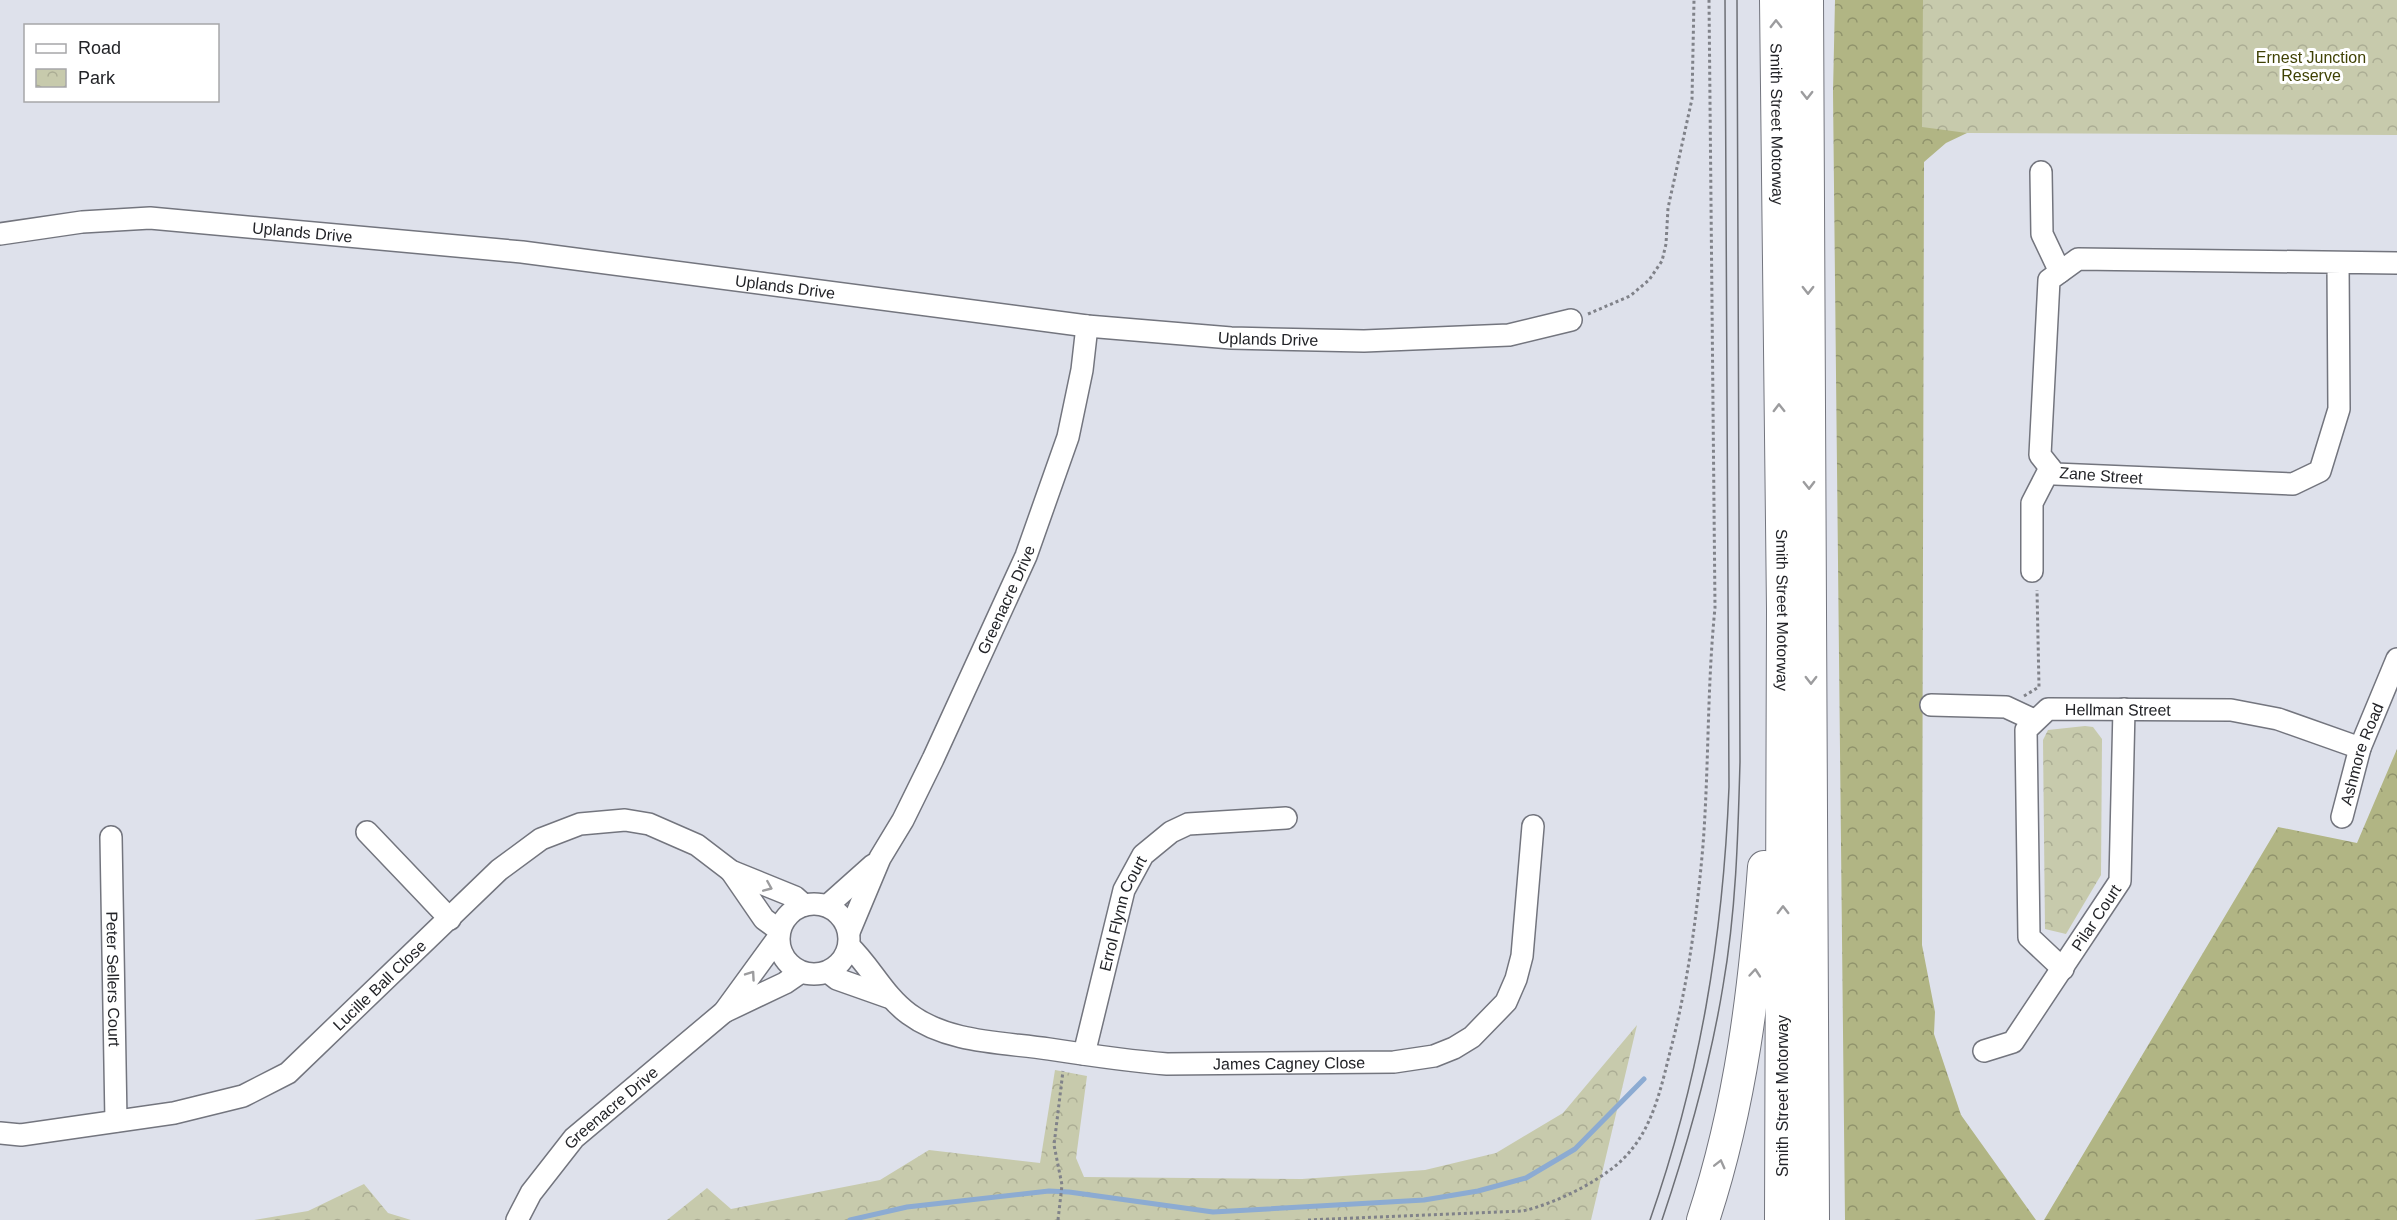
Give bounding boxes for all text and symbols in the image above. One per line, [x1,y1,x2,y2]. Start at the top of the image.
one-way arrow [1770,19,1782,28]
legend [24,24,219,102]
text: Road [78,38,121,58]
street label: Smith Street Motorway [1767,43,1786,205]
park label: Ernest Junction Reserve [2256,49,2366,84]
text: Park [78,68,116,88]
one-way arrow [1801,91,1813,100]
street label: Uplands Drive [251,219,353,245]
street label: Uplands Drive [734,272,836,302]
one-way arrow [1802,286,1814,295]
street label: Uplands Drive [1217,329,1319,349]
one-way arrow [1773,403,1785,412]
street label: Zane Street [2059,464,2144,487]
one-way arrow [1803,481,1815,490]
street label: Smith Street Motorway [1773,529,1791,691]
street label: Greenacre Drive [974,543,1038,657]
one-way arrow [1805,676,1817,685]
street label: Hellman Street [2065,701,2171,719]
street label: Ashmore Road [2337,701,2387,807]
street label: Errol Flynn Court [1096,853,1150,973]
one-way arrow [762,880,773,892]
street label: Pilar Court [2068,881,2125,954]
one-way arrow [1777,905,1789,914]
street label: Peter Sellers Court [103,911,123,1047]
street label: Lucille Ball Close [330,937,430,1034]
one-way arrow [1748,968,1761,977]
one-way arrow [744,970,755,981]
street label: Smith Street Motorway [1774,1015,1791,1177]
street label: James Cagney Close [1213,1054,1365,1073]
street label: Greenacre Drive [561,1063,661,1152]
one-way arrow [1713,1159,1726,1169]

